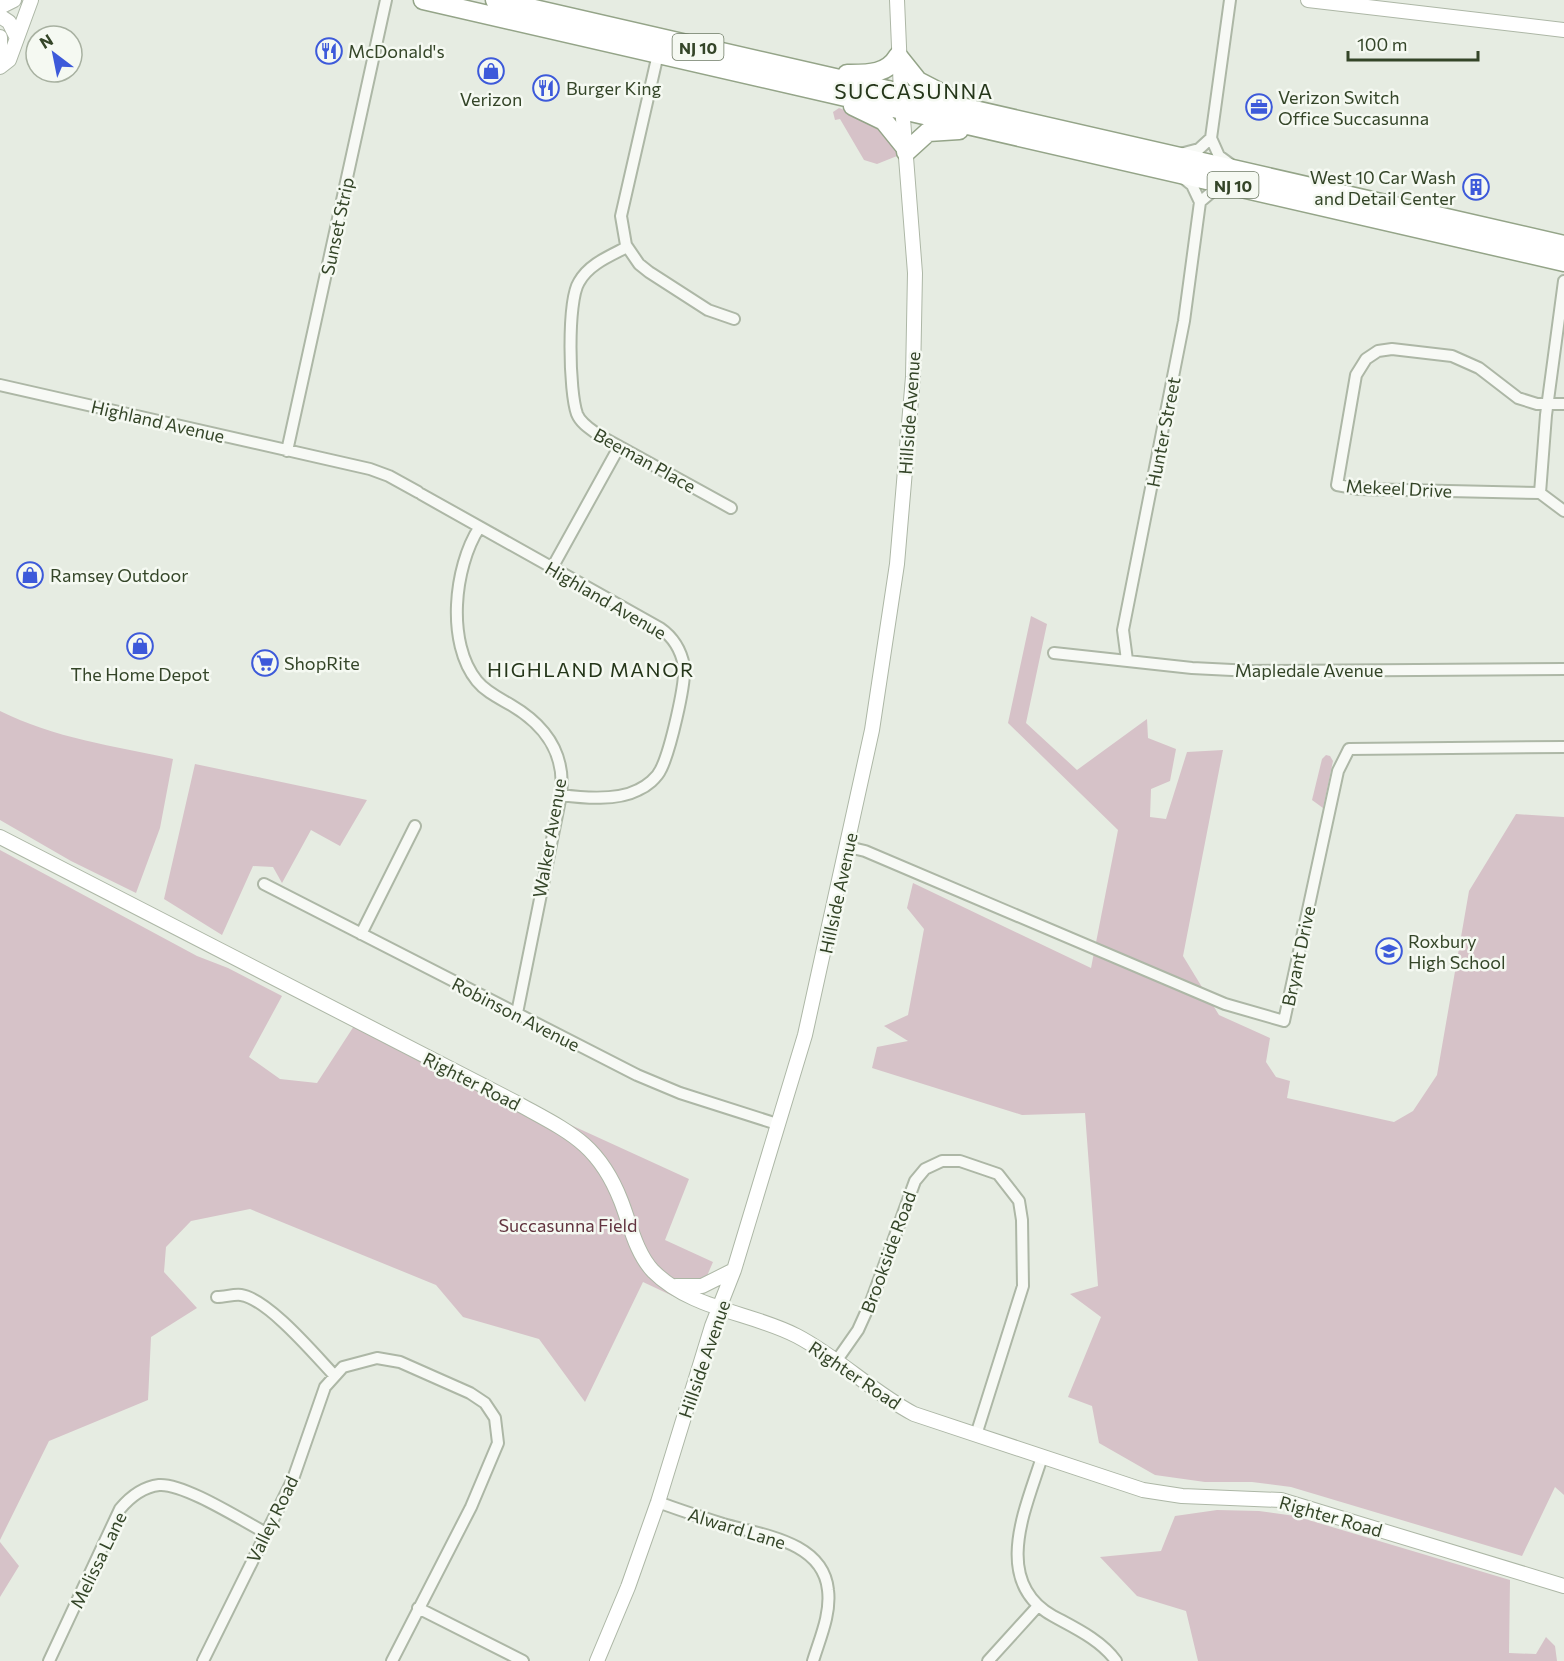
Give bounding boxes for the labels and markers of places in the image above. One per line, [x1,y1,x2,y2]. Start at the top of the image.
restaurant icon: McDonald's [314,36,344,66]
place label: McDonald's [348,40,445,62]
shop icon: Verizon [476,56,506,86]
restaurant icon: Burger King [531,73,561,103]
place label: Burger King [566,77,662,99]
place label: Verizon Switch Office Succasunna [1278,86,1429,129]
place label: Verizon [460,88,522,110]
office icon: Verizon Switch Office Succasunna [1244,92,1274,122]
place label: West 10 Car Wash and Detail Center [1310,166,1456,209]
building icon: West 10 Car Wash and Detail Center [1461,172,1491,202]
shop icon: Ramsey Outdoor [15,560,45,590]
place label: Ramsey Outdoor [50,564,188,586]
shop icon: The Home Depot [125,631,155,661]
supermarket icon: ShopRite [250,648,280,678]
place label: ShopRite [284,652,360,674]
place label: The Home Depot [70,663,210,685]
place label: Roxbury High School [1408,930,1506,973]
school or university icon: Roxbury High School [1374,936,1404,966]

